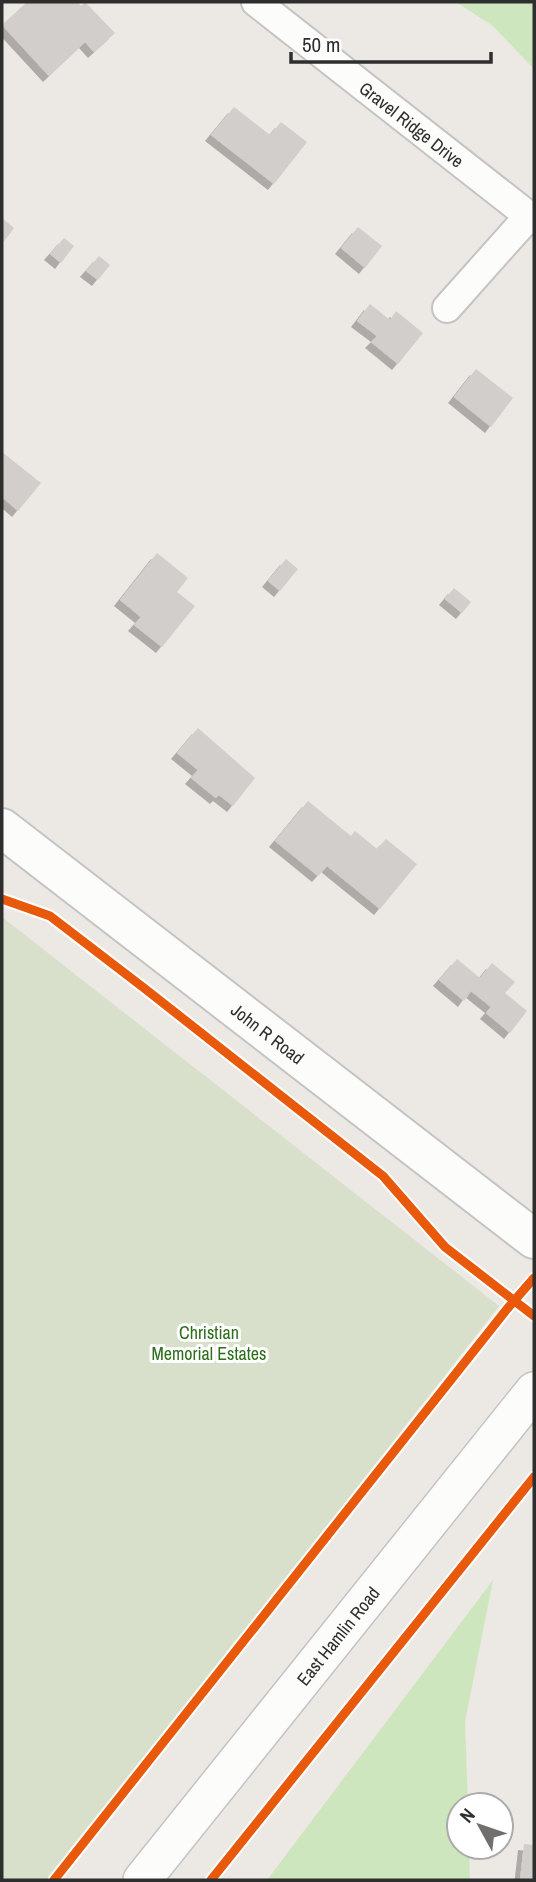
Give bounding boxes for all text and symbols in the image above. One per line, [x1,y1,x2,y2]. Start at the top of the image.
scale bar [291,21,490,65]
text: 50 m [302,30,340,59]
street label: Gravel Ridge Drive [354,75,469,173]
street label: John R Road [226,997,310,1070]
park label: Christian Memorial Estates [152,1320,266,1366]
street label: East Hamlin Road [291,1581,385,1690]
north arrow [445,1791,515,1861]
text: N [453,1802,481,1828]

